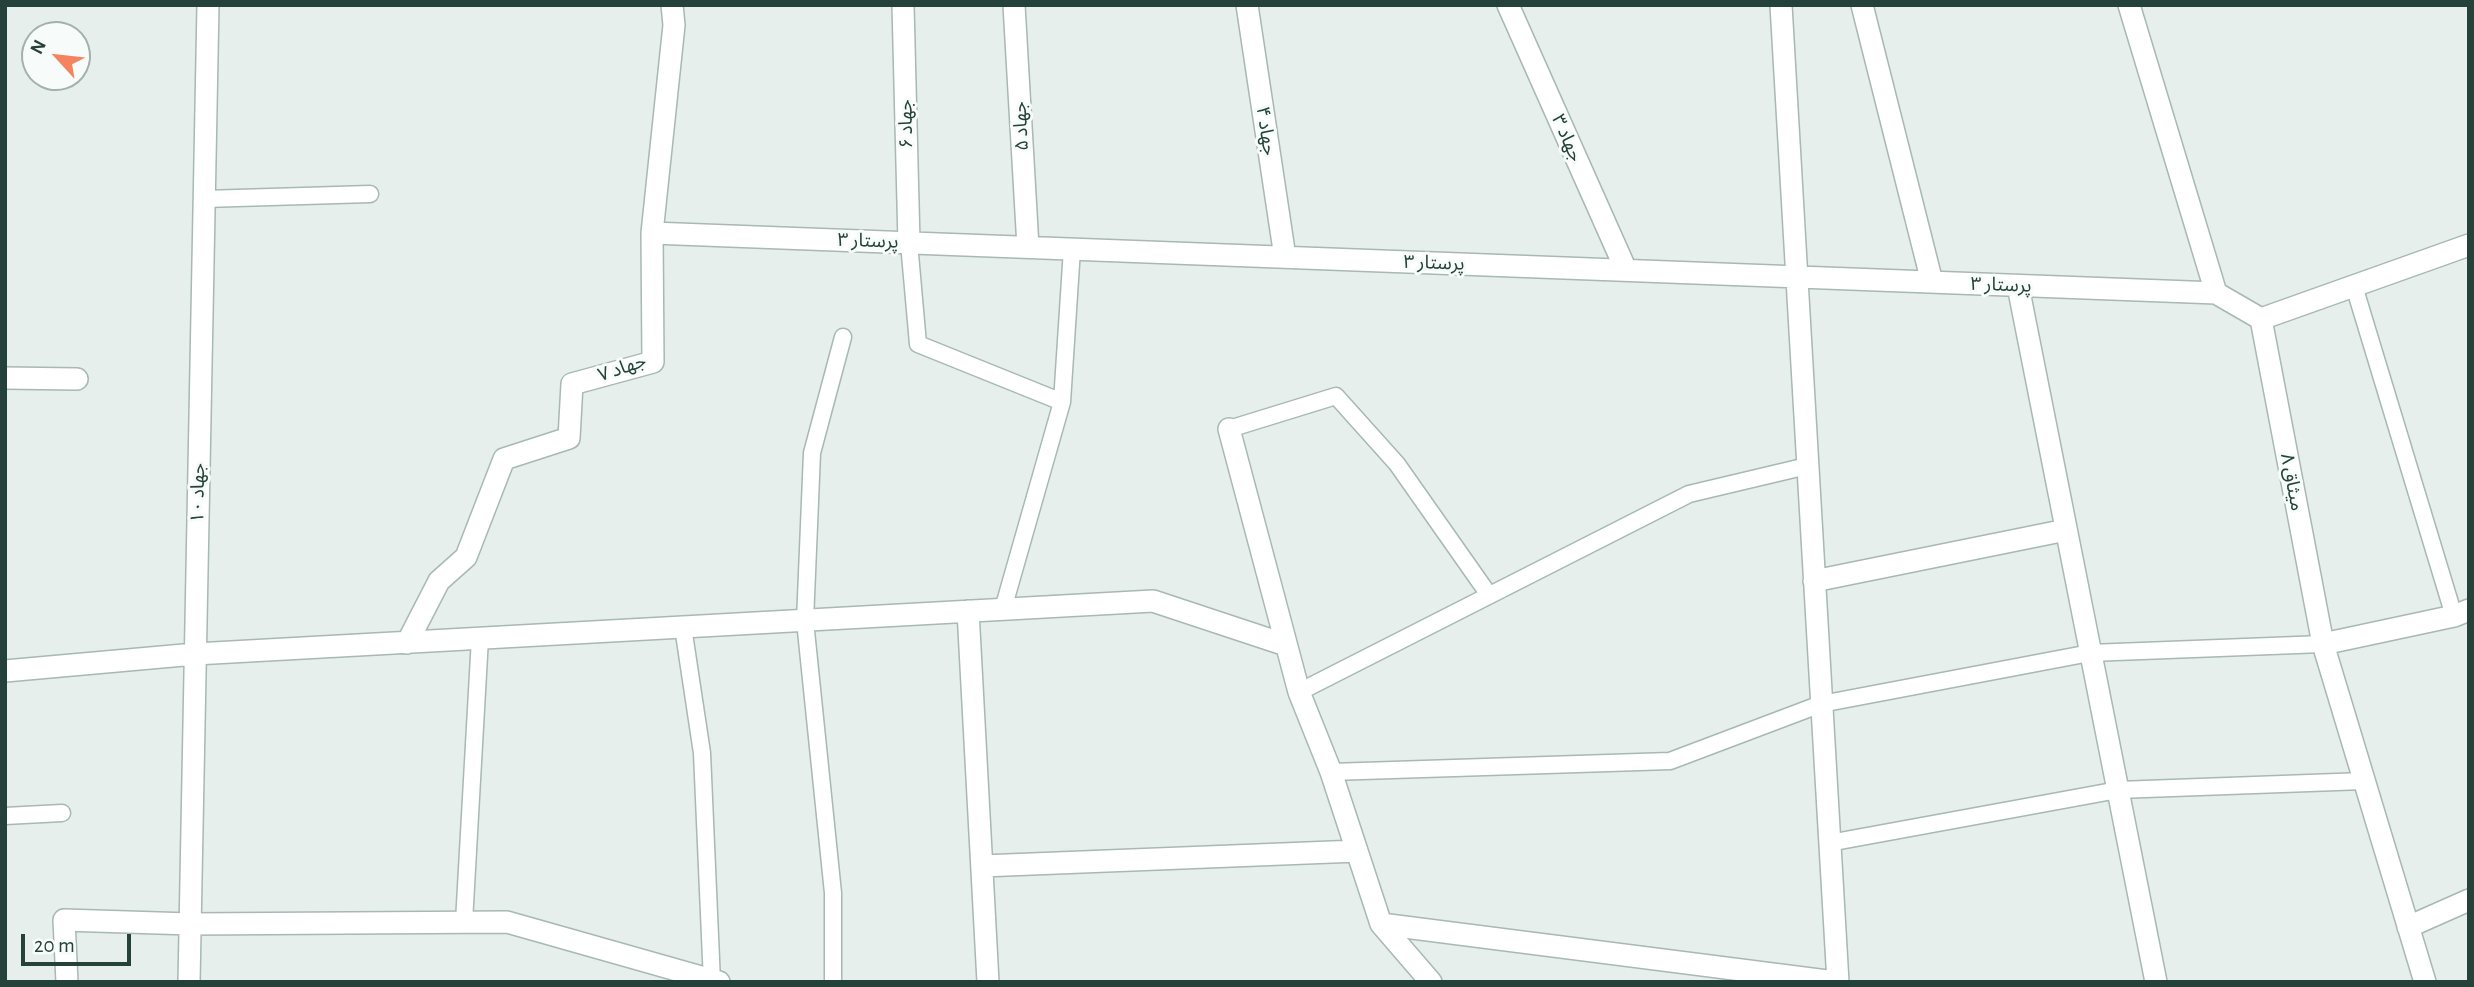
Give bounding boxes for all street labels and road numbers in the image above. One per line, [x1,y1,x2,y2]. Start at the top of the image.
street label: جهاد ۶ [894,99,918,149]
street label: جهاد ۵ [1008,101,1034,151]
street label: جهاد ۴ [1251,105,1281,157]
street label: جهاد ۳ [1547,111,1587,165]
street label: پرستار ۳ [837,229,899,253]
street label: پرستار ۳ [1403,251,1465,275]
street label: پرستار ۳ [1970,273,2032,297]
street label: جهاد ۷ [595,349,649,387]
street label: میثاق ۸ [2275,451,2309,513]
street label: جهاد ۱۰ [186,463,210,523]

